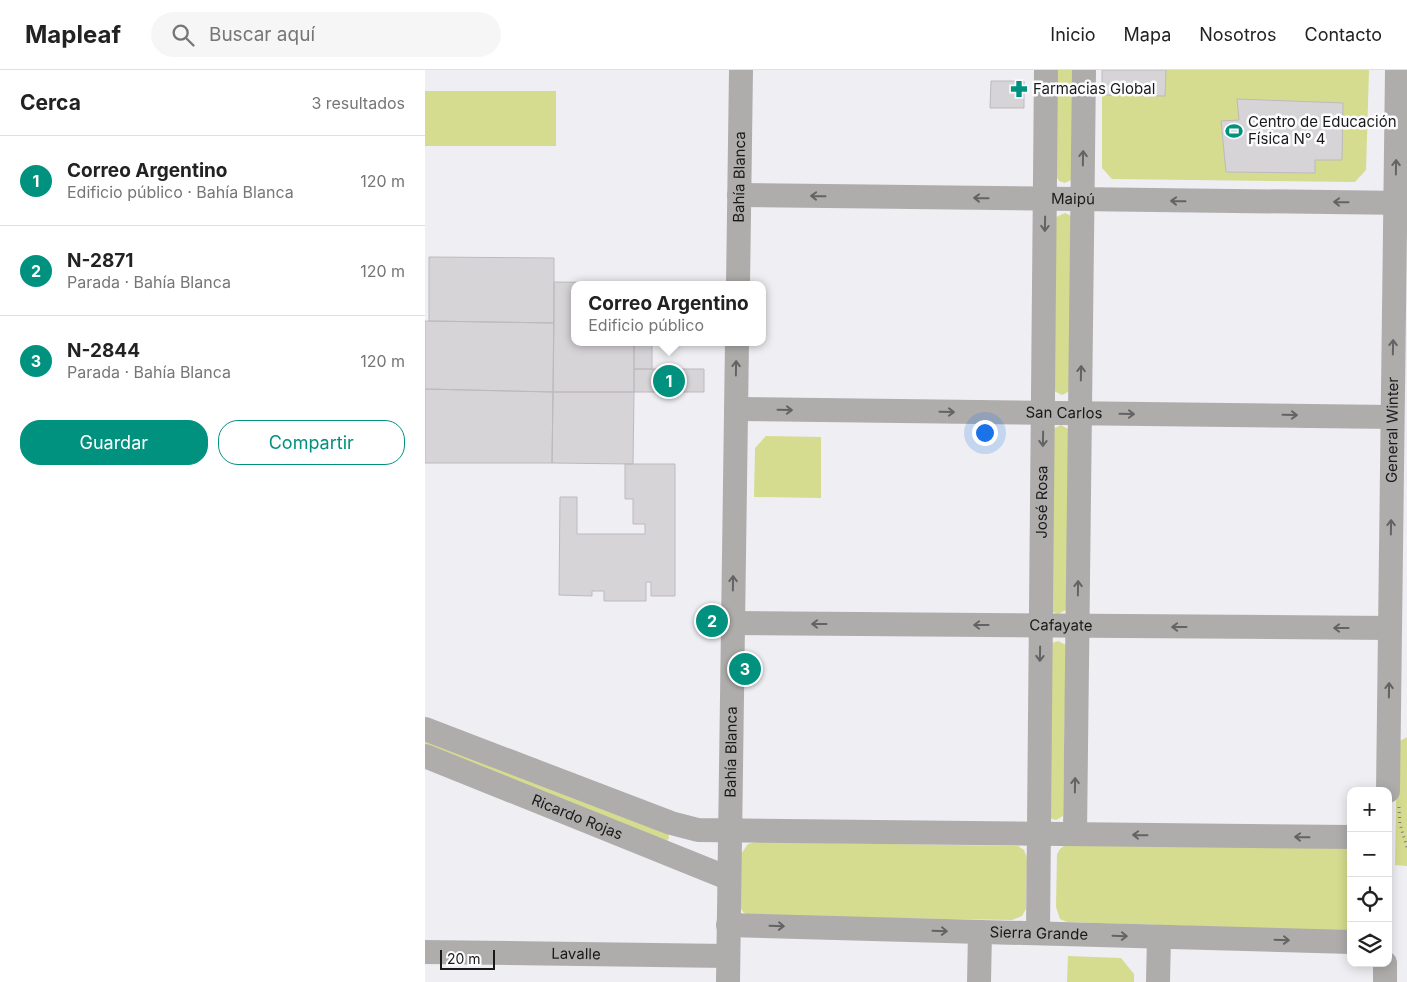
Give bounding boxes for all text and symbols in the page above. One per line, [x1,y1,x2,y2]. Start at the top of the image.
search box [151,12,501,57]
text: Mapleaf [25,20,121,49]
icon: search [169,21,197,49]
text: Buscar aquí [209,23,315,46]
text: Inicio [1050,24,1096,45]
text: Mapa [1124,24,1171,45]
text: Nosotros [1199,24,1277,45]
text: Contacto [1305,24,1382,45]
pharmacy icon: Farmacias Global [1009,79,1029,99]
place label: Farmacias Global [1033,79,1155,98]
text: Cerca [20,90,81,115]
text: 3 resultados [311,93,405,113]
place label: Centro de Educación Física N° 4 [1248,112,1397,148]
sports icon: Centro de Educación Física N° 4 [1224,121,1244,141]
street label: Bahía Blanca [729,131,749,223]
one-way arrow [1078,150,1088,166]
text: Correo Argentino [67,159,228,182]
one-way arrow [1391,159,1401,176]
text: 1 [33,171,39,191]
text: 120 m [360,171,405,191]
text: Edificio público · Bahía Blanca [67,182,294,202]
street label: Maipú [1051,189,1095,208]
one-way arrow [811,192,827,201]
one-way arrow [973,193,990,203]
one-way arrow [1171,196,1187,205]
one-way arrow [1333,198,1349,207]
one-way arrow [1040,215,1050,231]
text: N-2871 [67,249,134,272]
text: 2 [31,261,41,281]
text: 120 m [360,261,405,281]
text: Parada · Bahía Blanca [67,272,231,292]
popup [571,281,766,346]
text: Correo Argentino [588,292,749,315]
text: Edificio público [588,315,704,335]
text: N-2844 [67,339,140,362]
one-way arrow [1389,339,1398,355]
text: 3 [31,351,41,371]
text: 120 m [360,351,405,371]
one-way arrow [732,361,741,377]
text: Parada · Bahía Blanca [67,362,231,382]
pin: 1 [653,362,685,400]
one-way arrow [1076,365,1086,382]
street label: General Winter [1382,377,1402,483]
street label: San Carlos [1025,403,1103,422]
one-way arrow [776,405,792,415]
one-way arrow [939,407,955,416]
one-way arrow [1119,409,1135,418]
one-way arrow [1281,411,1297,420]
button: Guardar [20,420,208,465]
button: Compartir [218,420,405,465]
your location [972,420,998,446]
one-way arrow [1038,430,1047,446]
street label: José Rosa [1032,465,1051,539]
one-way arrow [1386,519,1396,536]
one-way arrow [728,576,738,592]
one-way arrow [1073,580,1083,596]
pin: 2 [696,602,728,640]
street label: Cafayate [1029,615,1093,635]
one-way arrow [811,619,827,629]
one-way arrow [973,620,990,630]
one-way arrow [1171,622,1187,632]
one-way arrow [1333,623,1350,633]
one-way arrow [1035,645,1045,661]
pin: 3 [729,650,761,688]
one-way arrow [1384,682,1394,698]
street label: Bahía Blanca [721,706,741,798]
one-way arrow [1071,778,1080,794]
map controls [1347,787,1392,967]
button: + [1347,787,1392,832]
street label: Ricardo Rojas [529,790,626,844]
one-way arrow [1132,830,1148,840]
one-way arrow [1294,832,1310,842]
button: − [1347,832,1392,877]
button: locate [1347,877,1392,922]
one-way arrow [768,921,785,931]
street label: Sierra Grande [989,922,1088,944]
button: layers [1347,922,1392,967]
one-way arrow [931,926,947,936]
one-way arrow [1111,931,1127,941]
one-way arrow [1274,936,1290,945]
street label: Lavalle [551,944,601,963]
scale bar [440,947,495,970]
text: 20 m [447,950,481,967]

